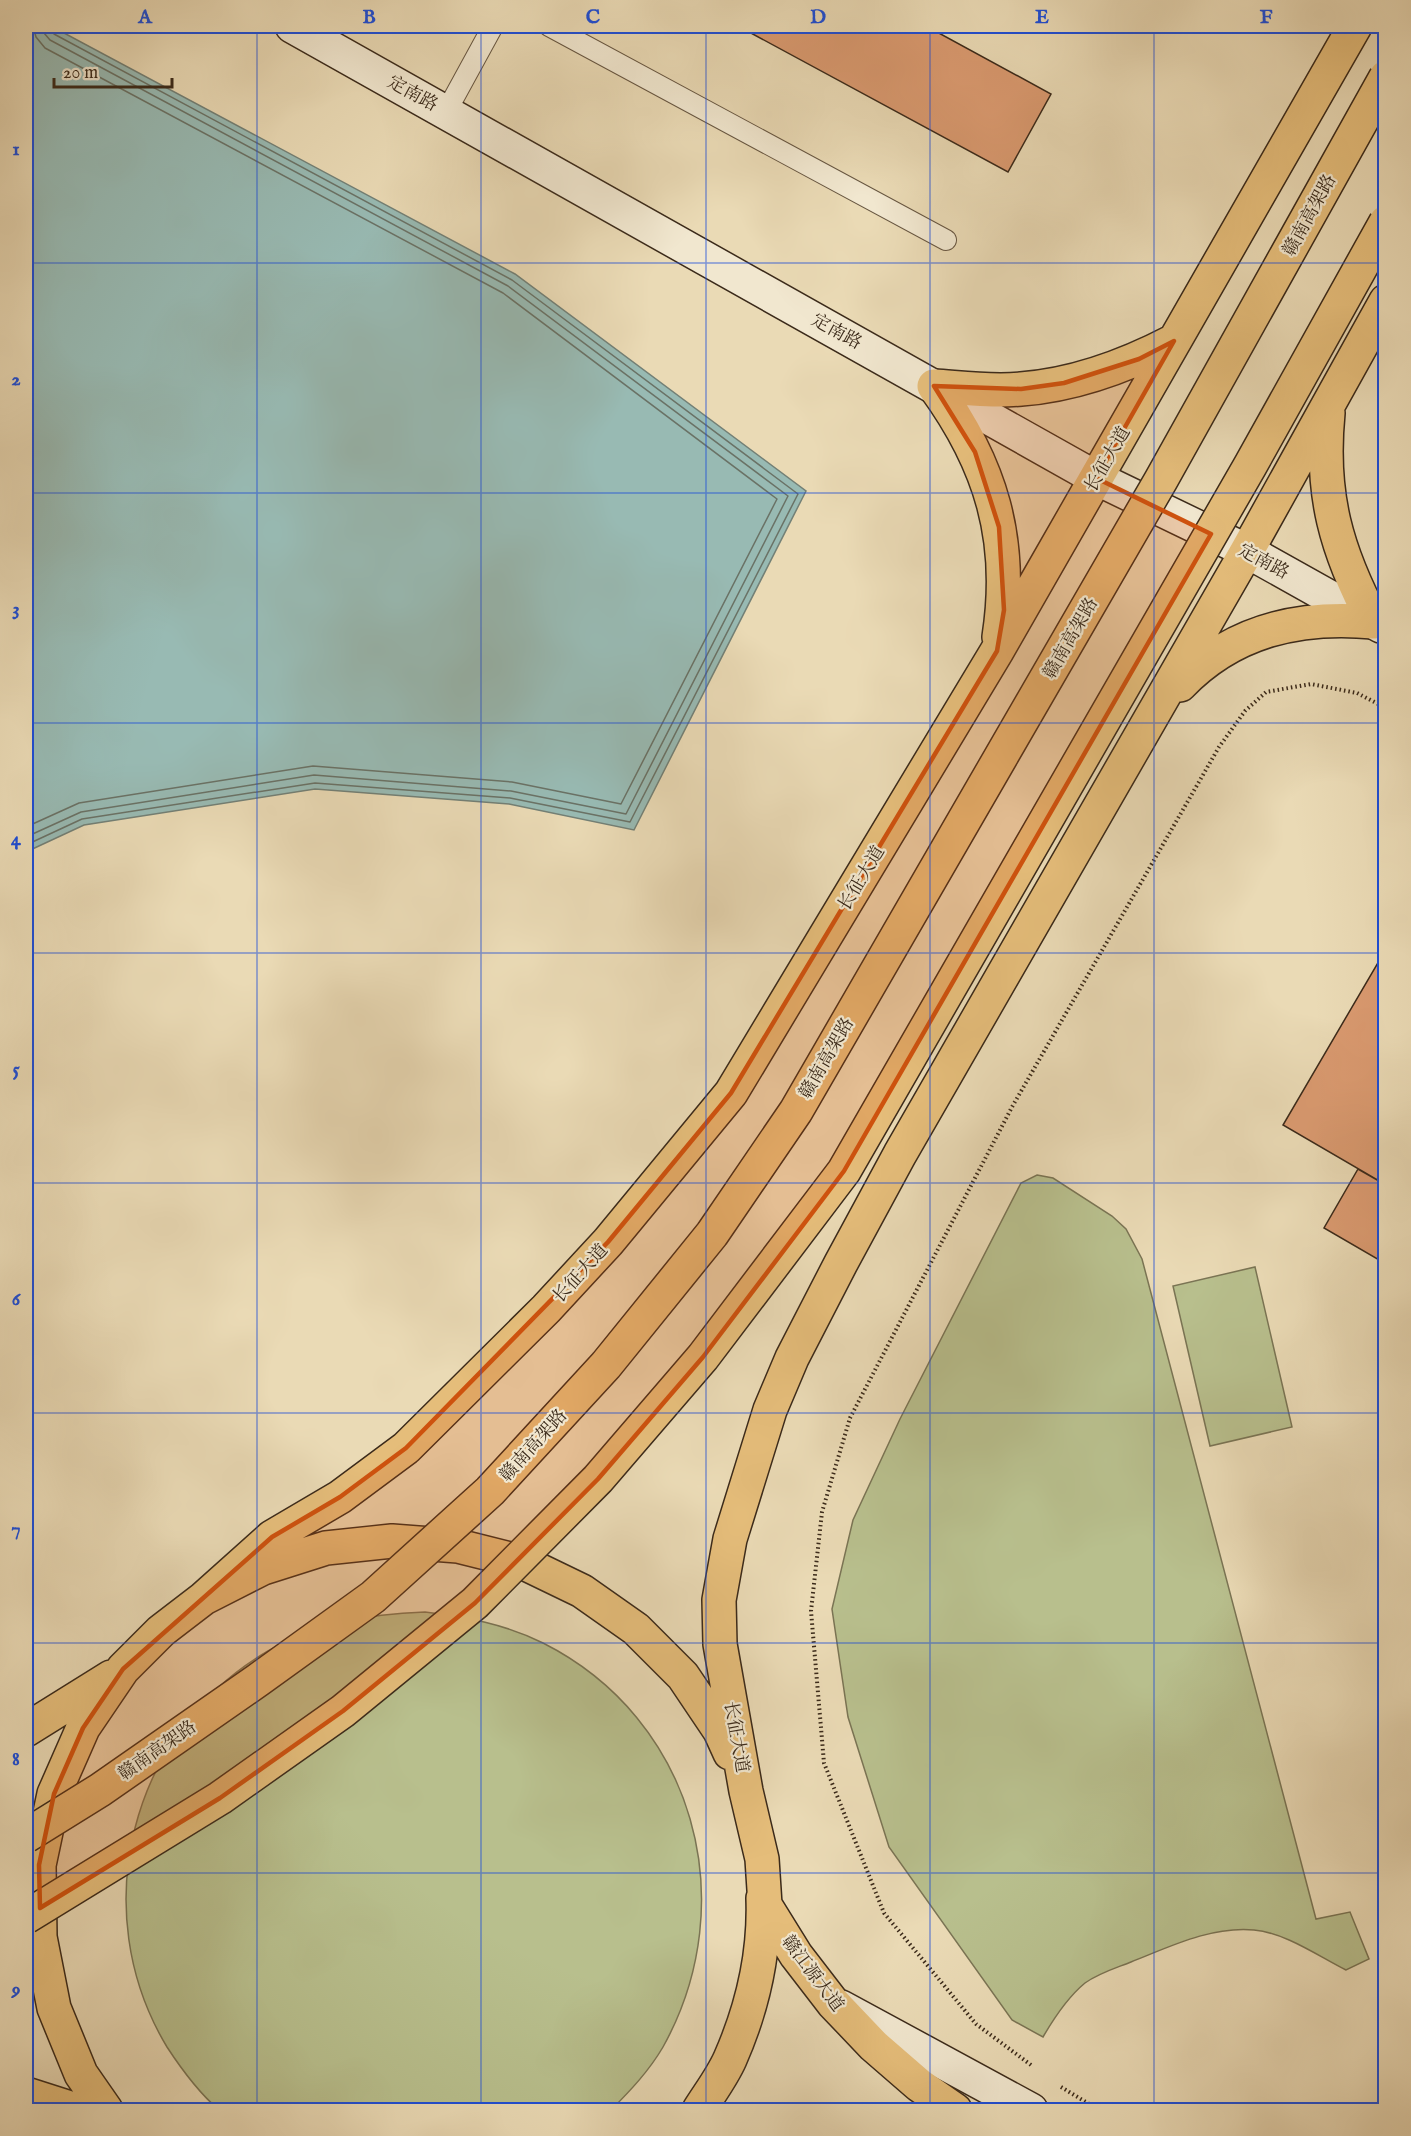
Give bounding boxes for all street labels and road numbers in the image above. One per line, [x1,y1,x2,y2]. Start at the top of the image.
street label: 定南路 [383,71,441,117]
street label: 赣南高架路 [1278,171,1342,261]
street label: 定南路 [807,309,865,355]
street label: 长征大道 [1080,423,1136,497]
street label: 定南路 [1234,539,1293,585]
street label: 赣南高架路 [1039,594,1104,683]
street label: 长征大道 [834,842,891,916]
street label: 赣南高架路 [795,1014,860,1103]
street label: 长征大道 [548,1240,614,1308]
street label: 赣南高架路 [495,1405,573,1487]
street label: 长征大道 [718,1700,753,1775]
street label: 赣南高架路 [114,1716,201,1786]
street label: 赣江源大道 [776,1931,848,2017]

